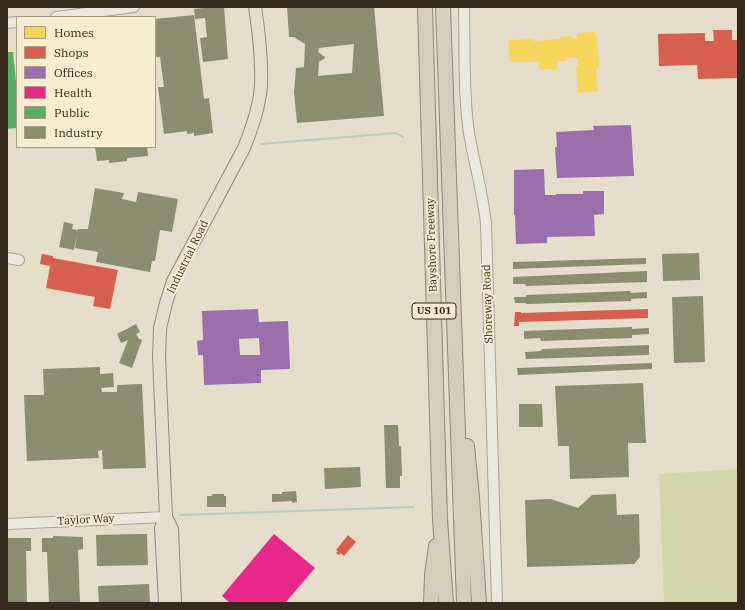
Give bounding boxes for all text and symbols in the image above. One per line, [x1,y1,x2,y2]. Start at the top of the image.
legend [16,16,156,148]
text: Homes [54,25,94,40]
text: Shops [54,45,89,60]
text: Offices [54,65,93,80]
text: Health [54,85,92,100]
text: Public [54,105,90,120]
text: Industry [54,125,103,140]
street label: Bayshore Freeway [424,198,440,292]
street label: Industrial Road [165,218,211,296]
street label: Shoreway Road [480,264,496,344]
road number: US 101 [412,303,456,319]
street label: Taylor Way [57,512,115,528]

